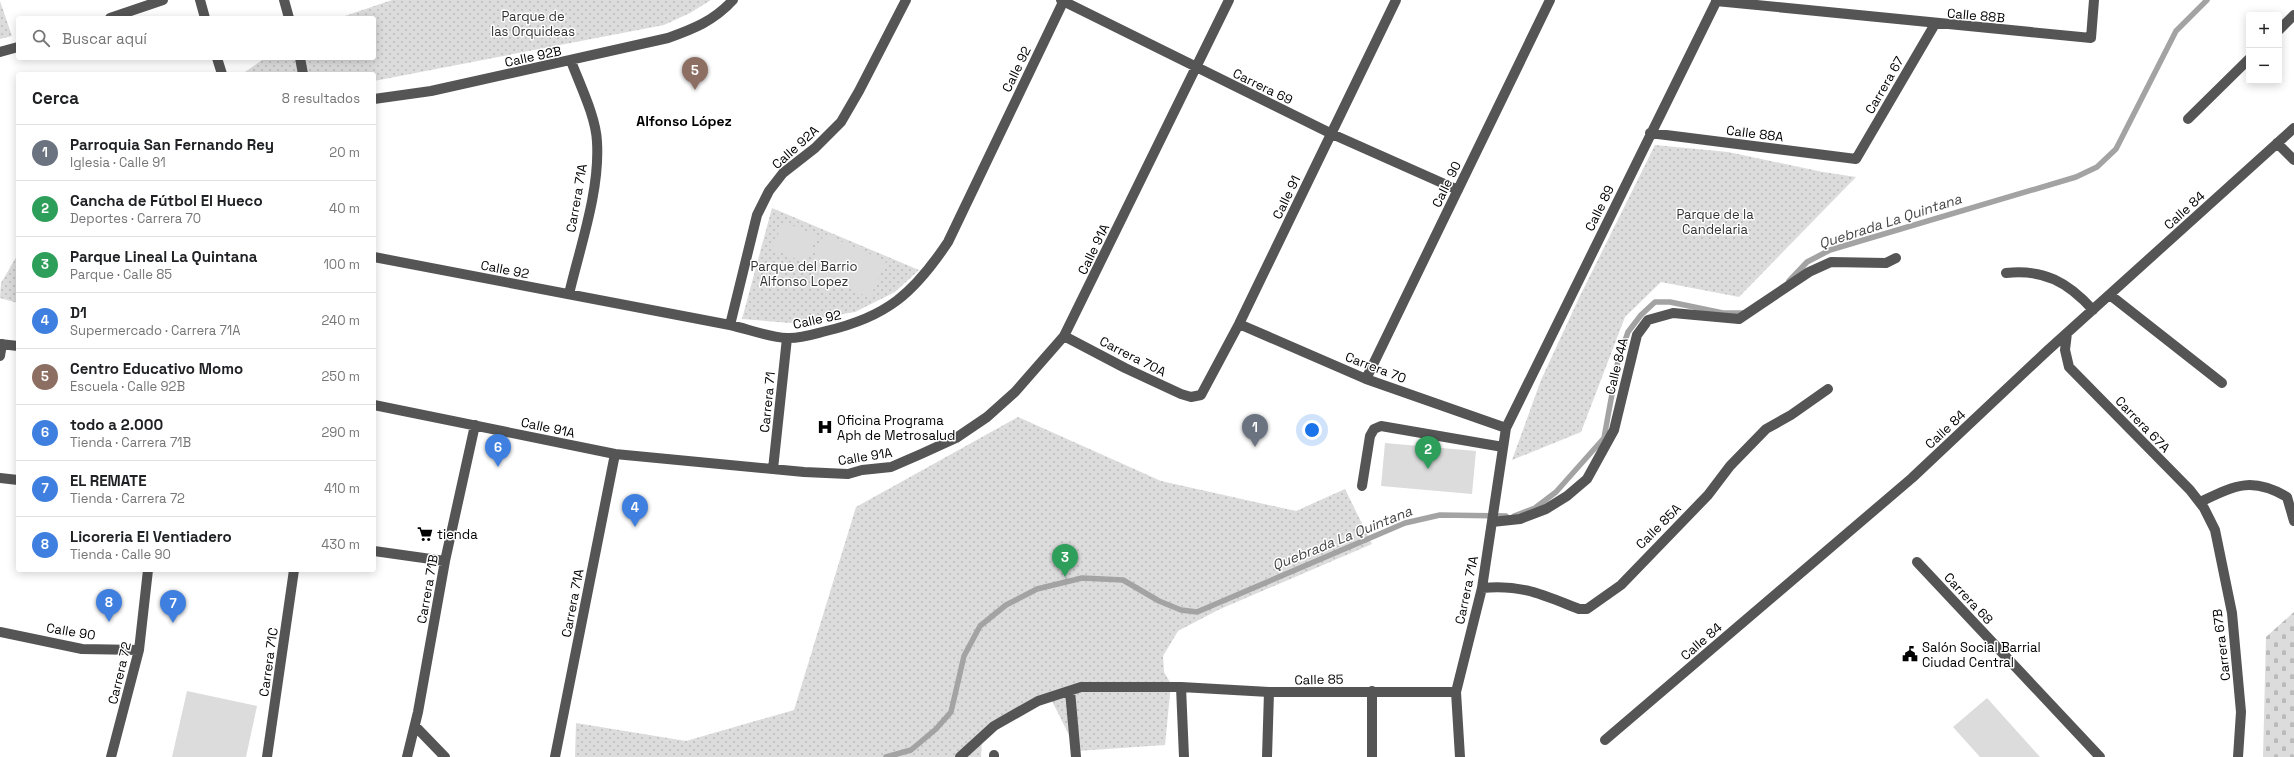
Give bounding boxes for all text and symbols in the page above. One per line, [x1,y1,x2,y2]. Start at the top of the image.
street label: Calle 88B [1946,5,2006,26]
park label: Parque de las Orquideas [491,8,575,40]
map controls [2246,12,2282,84]
button: + [2246,12,2282,48]
search box [16,16,376,60]
icon: search [30,27,52,49]
text: Buscar aquí [62,29,147,48]
street label: Calle 92B [503,42,563,71]
street label: Calle 92 [998,43,1035,95]
button: − [2246,48,2282,84]
street label: Carrera 67 [1861,53,1908,117]
pin: 5 [682,57,708,90]
street label: Carrera 69 [1230,65,1296,108]
text: Cerca [32,87,79,109]
text: 8 resultados [282,90,360,107]
district label: Alfonso López [636,112,732,130]
street label: Calle 92A [768,122,822,173]
street label: Calle 88A [1725,122,1785,145]
text: Parroquia San Fernando Rey [70,135,274,154]
text: 1 [42,144,48,161]
text: 20 m [329,144,360,161]
text: Iglesia · Calle 91 [70,154,166,171]
street label: Calle 90 [1428,158,1465,210]
street label: Carrera 71A [562,162,591,234]
street label: Calle 91 [1269,173,1304,222]
street label: Calle 89 [1581,182,1618,234]
street label: Calle 84 [2160,188,2208,233]
water label: Quebrada La Quintana [1816,189,1964,253]
text: Cancha de Fútbol El Hueco [70,191,263,210]
text: 2 [41,200,49,217]
text: 40 m [329,200,360,217]
park label: Parque de la Candelaria [1676,206,1754,238]
text: Deportes · Carrera 70 [70,210,201,227]
street label: Calle 91A [1074,221,1113,278]
text: Parque Lineal La Quintana [70,247,257,266]
text: 3 [41,256,49,273]
text: 100 m [323,256,360,273]
street label: Calle 92 [479,256,531,283]
park label: Parque del Barrio Alfonso Lopez [751,258,857,290]
text: Parque · Calle 85 [70,266,172,283]
text: D1 [70,303,87,322]
street label: Calle 92 [791,306,843,333]
text: 4 [41,312,49,329]
text: 240 m [322,312,360,329]
text: Supermercado · Carrera 71A [70,322,240,339]
street label: Carrera 70A [1097,332,1169,380]
street label: Calle 84A [1601,336,1632,396]
street label: Carrera 70 [1343,348,1409,387]
text: Centro Educativo Momo [70,359,243,378]
text: 5 [41,368,49,385]
text: 250 m [322,368,360,385]
street label: Carrera 71 [756,371,779,433]
text: Escuela · Calle 92B [70,378,185,395]
street label: Carrera 67A [2112,393,2174,456]
street label: Calle 84 [1921,406,1969,452]
place label: Oficina Programa Aph de Metrosalud [837,412,955,444]
street label: Calle 91A [519,413,576,442]
pin: 1 [1242,414,1268,447]
text: todo a 2.000 [70,415,163,434]
hospital icon: Oficina Programa Aph de Metrosalud [816,418,834,436]
your location [1302,420,1322,440]
text: 6 [41,424,49,441]
text: 290 m [321,424,360,441]
text: Tienda · Carrera 71B [70,434,191,451]
pin: 6 [485,434,511,467]
pin: 2 [1415,436,1441,469]
street label: Calle 91A [837,444,893,469]
text: EL REMATE [70,471,147,490]
text: 7 [41,480,49,497]
text: 410 m [324,480,360,497]
text: Tienda · Carrera 72 [70,490,185,507]
pin: 4 [622,494,648,527]
street label: Calle 85A [1632,500,1685,553]
water label: Quebrada La Quintana [1270,501,1415,574]
supermarket icon: tienda [416,525,434,543]
place label: tienda [437,526,478,543]
text: Licoreria El Ventiadero [70,527,232,546]
text: 8 [41,536,49,553]
text: 430 m [321,536,360,553]
pin: 3 [1052,544,1078,577]
text: Tienda · Calle 90 [70,546,171,563]
street label: Carrera 71B [413,553,442,625]
street label: Carrera 71A [1451,554,1482,626]
street label: Carrera 71A [558,567,587,639]
street label: Carrera 68 [1940,569,1997,628]
pin: 8 [96,589,122,622]
pin: 7 [160,590,186,623]
street label: Carrera 67B [2209,608,2234,682]
street label: Calle 90 [45,619,97,644]
street label: Calle 84 [1677,619,1726,664]
street label: Carrera 71C [255,626,282,698]
place label: Salón Social Barrial Ciudad Central [1922,639,2041,671]
street label: Carrera 72 [104,640,135,706]
public building icon: Salón Social Barrial Ciudad Central [1901,645,1919,663]
street label: Calle 85 [1294,671,1344,688]

